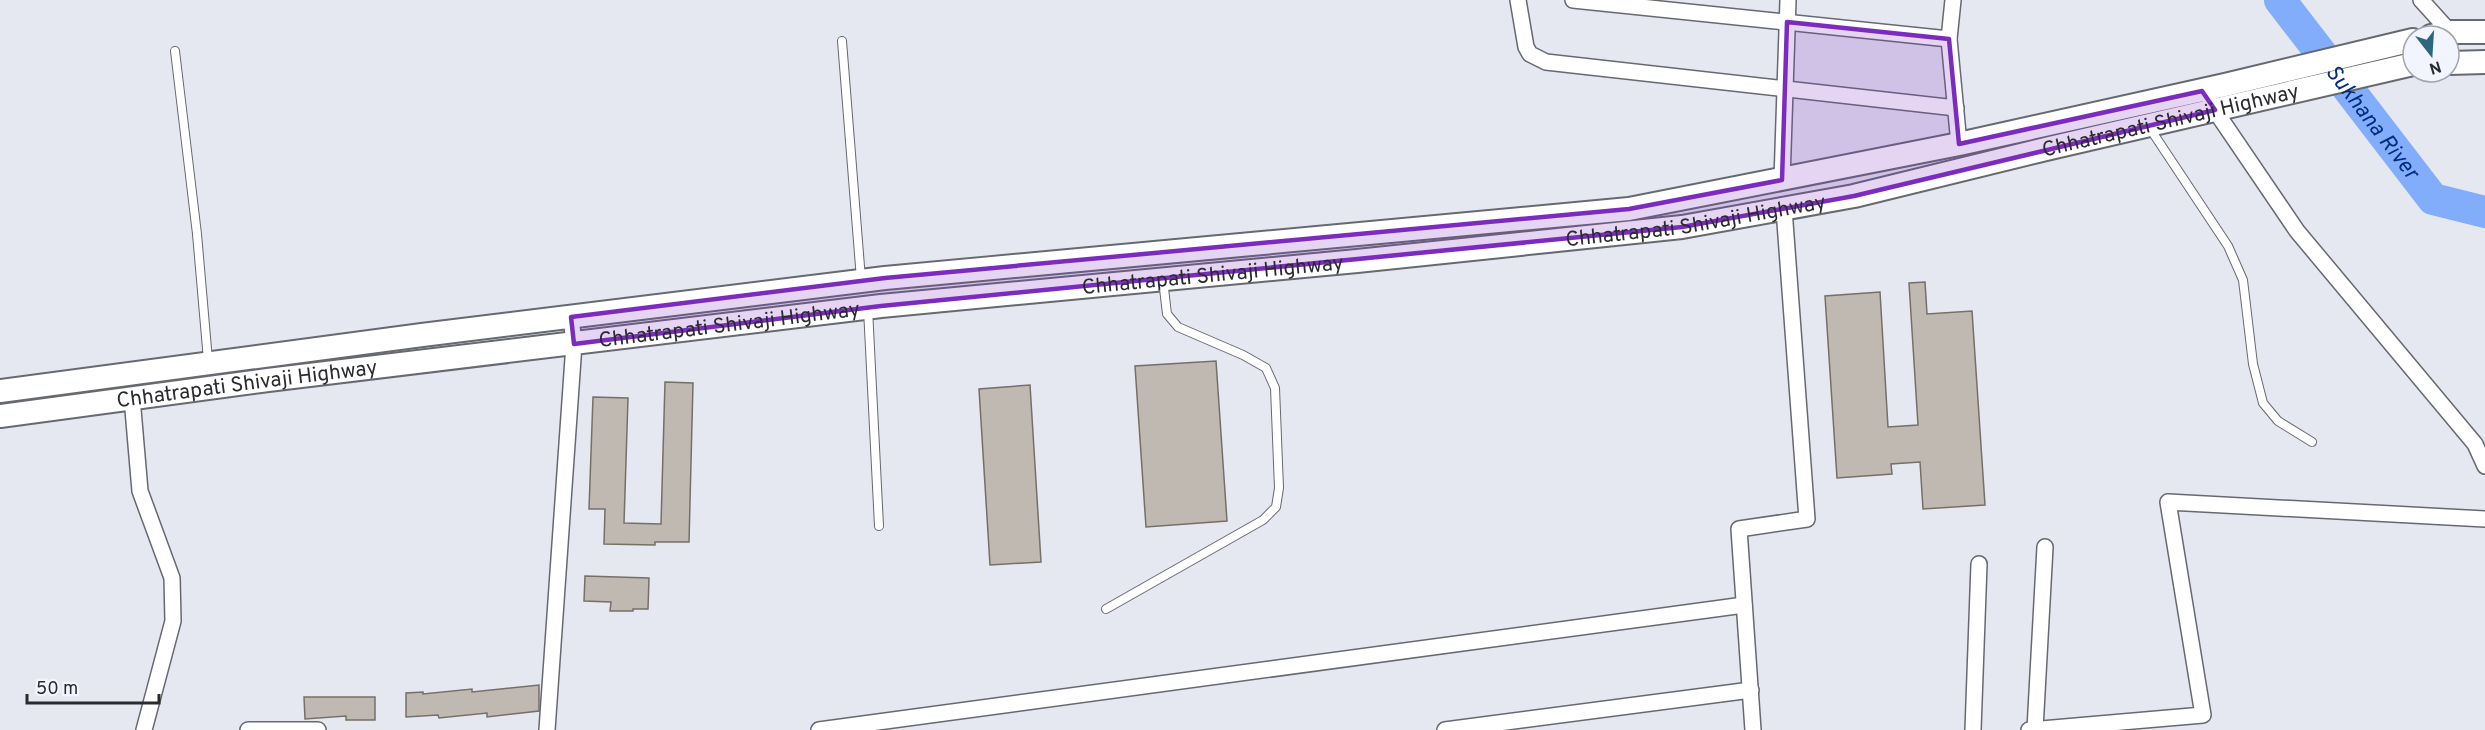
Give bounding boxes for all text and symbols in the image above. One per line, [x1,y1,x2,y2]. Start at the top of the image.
north arrow [2401,24,2461,84]
text: N [2426,55,2443,78]
water label: Sukhana River [2319,60,2425,187]
street label: Chhatrapati Shivaji Highway [2040,79,2302,164]
street label: Chhatrapati Shivaji Highway [1564,189,1828,254]
street label: Chhatrapati Shivaji Highway [1081,250,1345,302]
street label: Chhatrapati Shivaji Highway [597,297,862,355]
street label: Chhatrapati Shivaji Highway [115,355,379,415]
scale bar [27,667,159,705]
text: 50 m [36,678,78,701]

